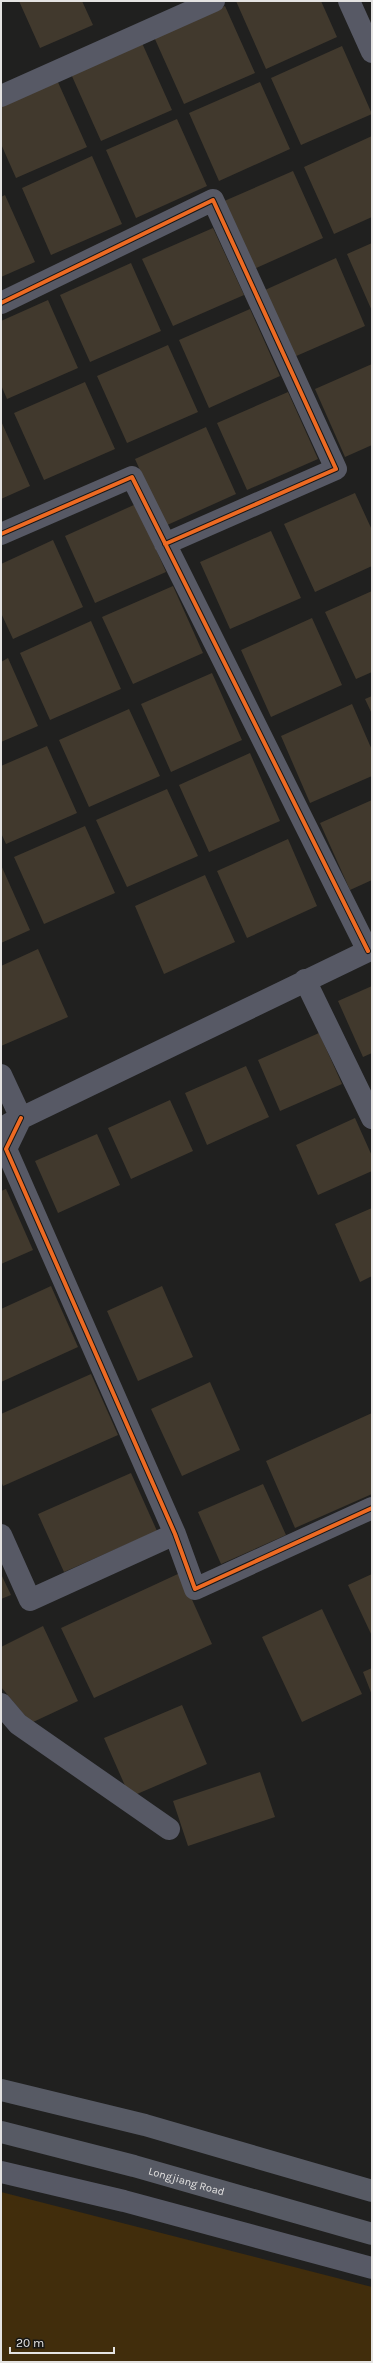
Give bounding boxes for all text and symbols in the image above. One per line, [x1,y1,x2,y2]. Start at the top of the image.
street label: Longjiang Road [147,2164,226,2198]
scale bar [10,2329,114,2355]
text: 20 m [16,2336,44,2350]

